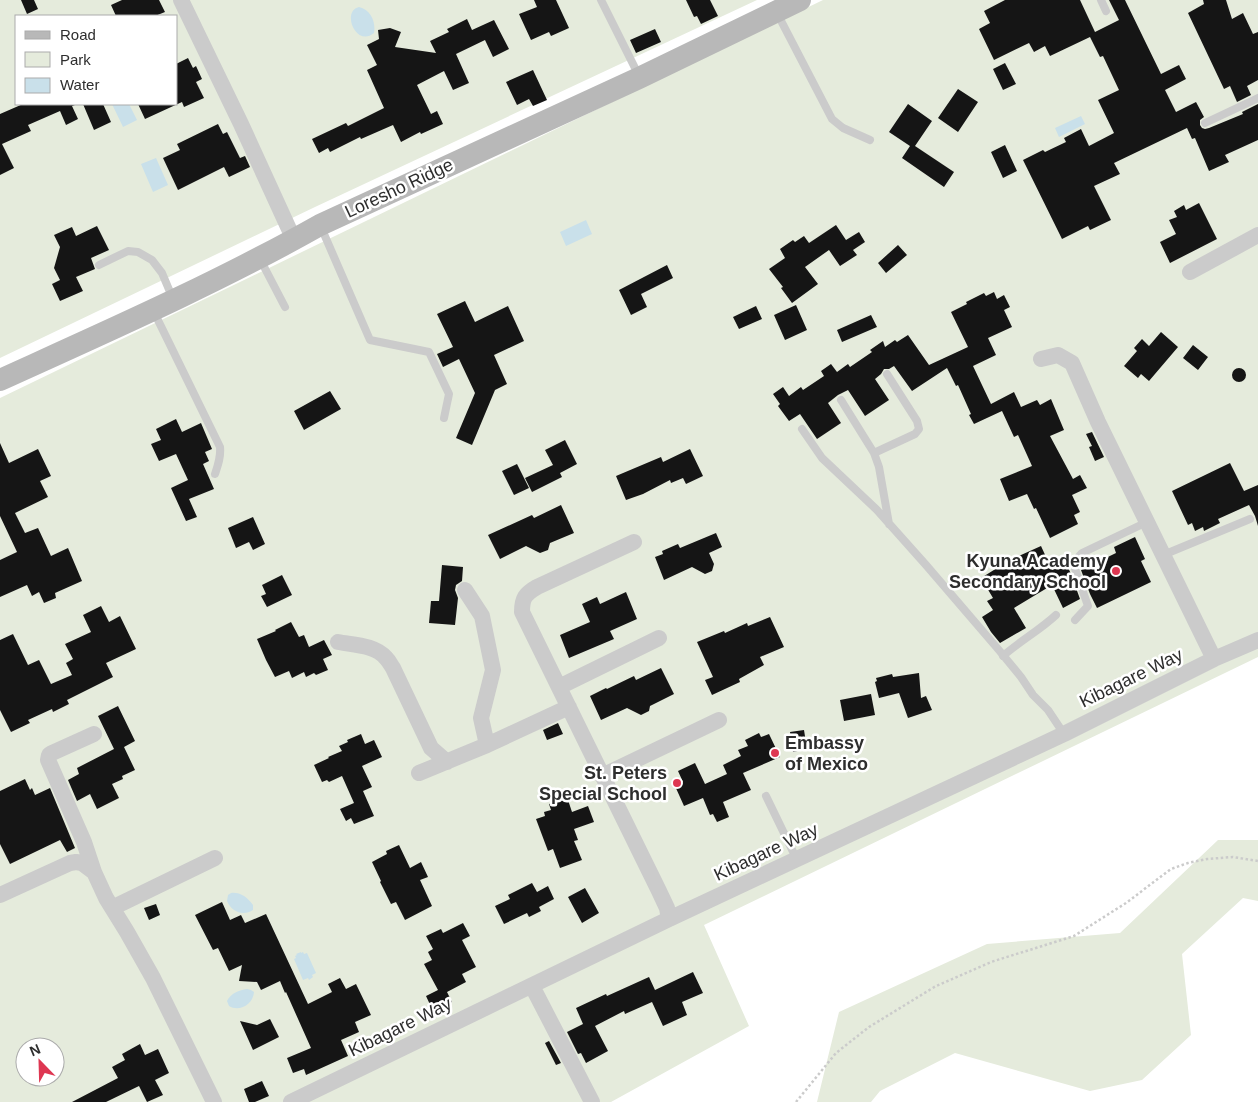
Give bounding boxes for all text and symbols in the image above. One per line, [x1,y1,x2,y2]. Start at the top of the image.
legend [15,15,178,105]
text: Road [60,26,96,43]
text: Park [60,51,91,68]
text: Water [60,76,99,93]
street label: Loresho Ridge [342,154,456,222]
place label: Kyuna Academy Secondary School [949,551,1106,592]
marker: Kyuna Academy Secondary School [1110,565,1122,577]
street label: Kibagare Way [1076,644,1186,712]
place label: Embassy of Mexico [785,733,868,774]
marker: Embassy of Mexico [769,747,781,759]
place label: St. Peters Special School [539,763,667,804]
marker: St. Peters Special School [671,777,683,789]
street label: Kibagare Way [711,819,821,885]
street label: Kibagare Way [345,993,455,1061]
north arrow [15,1037,65,1087]
text: N [27,1041,43,1059]

